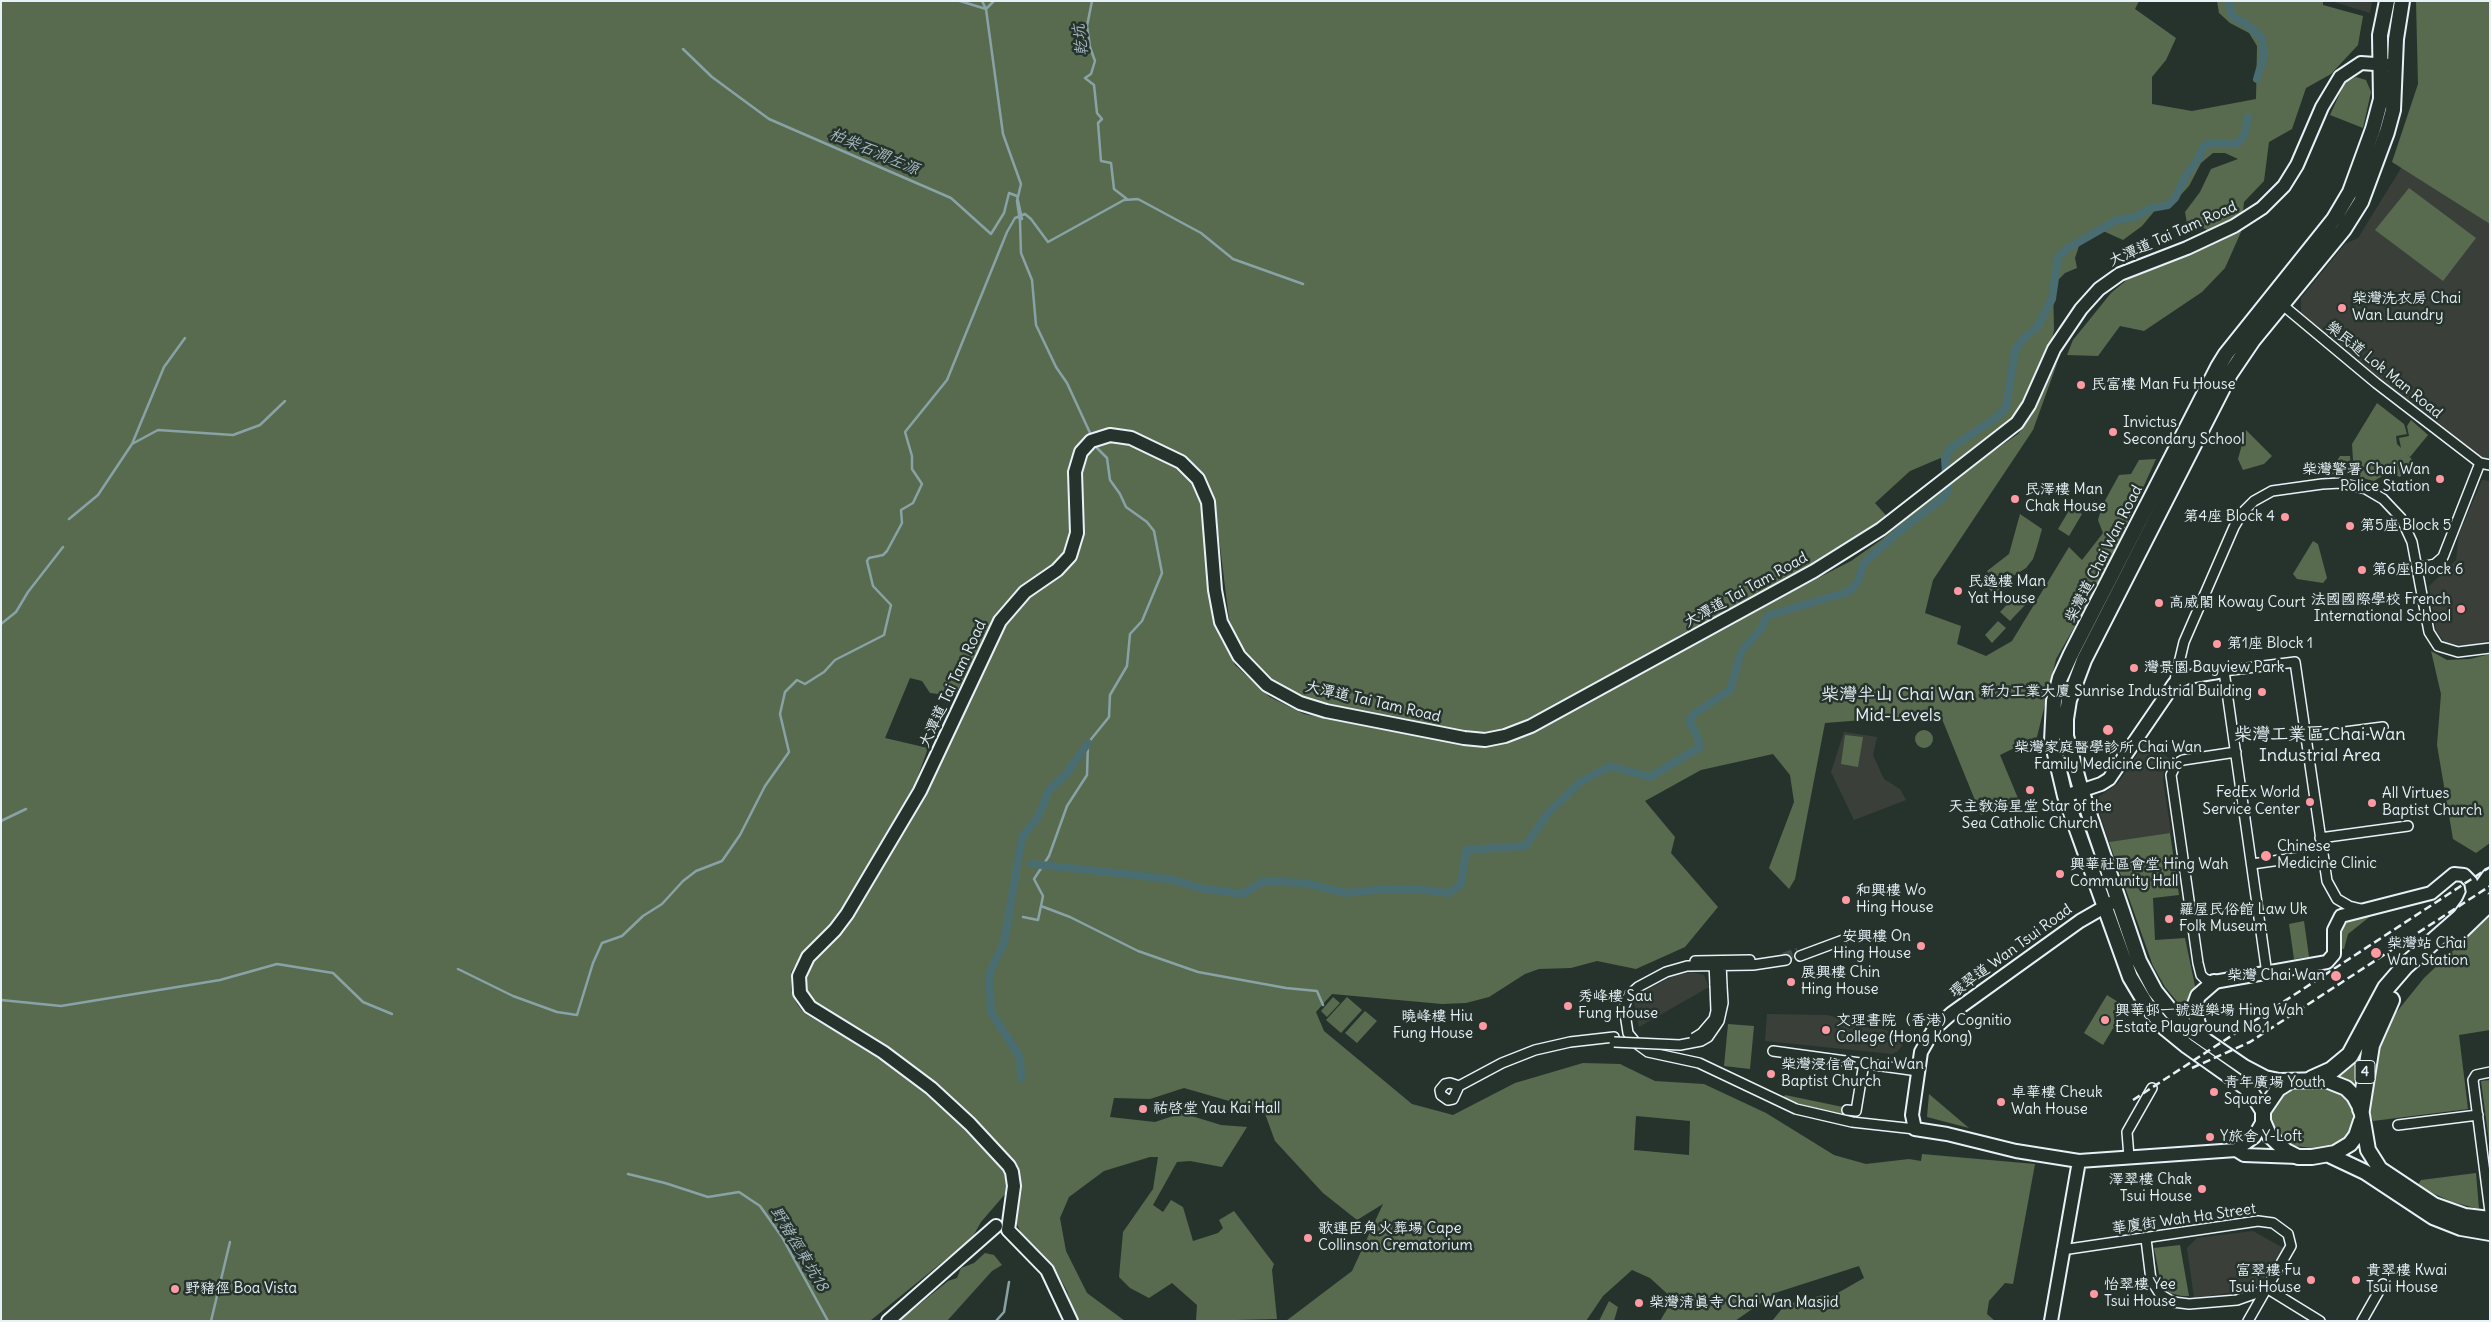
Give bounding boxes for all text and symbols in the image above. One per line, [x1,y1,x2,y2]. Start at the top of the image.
water label: 乾坑 [1070,23,1092,57]
water label: 柏柴石澗左源 [826,124,922,180]
street label: 大潭道 Tai Tam Road [2106,198,2240,270]
place label: 柴灣洗衣房 Chai Wan Laundry [2352,290,2461,325]
marker: 柴灣洗衣房 Chai Wan Laundry [2336,302,2348,314]
street label: 樂民道 Lok Man Road [2322,318,2446,422]
place label: 民富樓 Man Fu House [2091,376,2236,394]
marker: 民富樓 Man Fu House [2075,379,2087,391]
place label: Invictus Secondary School [2123,414,2244,449]
marker: Invictus Secondary School [2107,426,2119,438]
place label: 柴灣警署 Chai Wan Police Station [2302,461,2430,496]
marker: 柴灣警署 Chai Wan Police Station [2434,473,2446,485]
place label: 民澤樓 Man Chak House [2025,481,2106,516]
street label: 柴灣道 Chai Wan Road [2062,482,2146,626]
marker: 民澤樓 Man Chak House [2009,493,2021,505]
place label: 第4座 Block 4 [2184,508,2275,526]
marker: 第4座 Block 4 [2279,511,2291,523]
place label: 第5座 Block 5 [2360,517,2451,535]
marker: 第5座 Block 5 [2344,520,2356,532]
street label: 大潭道 Tai Tam Road [1681,549,1811,631]
place label: 第6座 Block 6 [2372,561,2463,579]
marker: 第6座 Block 6 [2356,564,2368,576]
place label: 民逸樓 Man Yat House [1968,573,2046,608]
marker: 民逸樓 Man Yat House [1952,585,1964,597]
place label: 法國國際學校 French International School [2311,591,2451,626]
place label: 高威閣 Koway Court [2169,594,2306,612]
marker: 高威閣 Koway Court [2153,597,2165,609]
marker: 法國國際學校 French International School [2455,603,2467,615]
street label: 大潭道 Tai Tam Road [916,618,990,750]
place label: 第1座 Block 1 [2227,635,2313,653]
marker: 第1座 Block 1 [2211,638,2223,650]
place label: 灣景園 Bayview Park [2144,659,2284,677]
marker: 灣景園 Bayview Park [2128,662,2140,674]
street label: 大潭道 Tai Tam Road [1304,678,1442,726]
place label: 新力工業大廈 Sunrise Industrial Building [1981,683,2252,701]
district label: 柴灣半山 Chai Wan Mid-Levels [1821,684,1975,726]
marker: 新力工業大廈 Sunrise Industrial Building [2256,686,2268,698]
marker: 柴灣家庭醫學診所 Chai Wan Family Medicine Clinic [2101,723,2115,737]
district label: 柴灣工業區 Chai Wan Industrial Area [2234,724,2406,766]
place label: 柴灣家庭醫學診所 Chai Wan Family Medicine Clinic [2014,739,2202,774]
marker: 天主教海星堂 Star of the Sea Catholic Church [2024,784,2036,796]
place label: FedEx World Service Center [2203,784,2300,819]
place label: All Virtues Baptist Church [2382,785,2482,820]
marker: FedEx World Service Center [2304,796,2316,808]
marker: All Virtues Baptist Church [2366,797,2378,809]
place label: 天主教海星堂 Star of the Sea Catholic Church [1948,798,2112,833]
place label: Chinese Medicine Clinic [2277,838,2377,873]
marker: Chinese Medicine Clinic [2259,849,2273,863]
place label: 興華社區會堂 Hing Wah Community Hall [2070,856,2229,891]
marker: 興華社區會堂 Hing Wah Community Hall [2054,868,2066,880]
place label: 和興樓 Wo Hing House [1856,882,1934,917]
marker: 和興樓 Wo Hing House [1840,894,1852,906]
street label: 環翠道 Wan Tsui Road [1946,901,2076,1001]
place label: 羅屋民俗館 Law Uk Folk Museum [2179,901,2307,936]
marker: 羅屋民俗館 Law Uk Folk Museum [2163,913,2175,925]
place label: 安興樓 On Hing House [1833,928,1911,963]
place label: 柴灣站 Chai Wan Station [2387,935,2468,970]
marker: 安興樓 On Hing House [1915,940,1927,952]
marker: 柴灣站 Chai Wan Station [2369,946,2383,960]
place label: 展興樓 Chin Hing House [1801,964,1880,999]
place label: 柴灣 Chai Wan [2227,967,2325,985]
marker: 柴灣 Chai Wan [2329,969,2343,983]
marker: 展興樓 Chin Hing House [1785,976,1797,988]
place label: 秀峰樓 Sau Fung House [1578,988,1658,1023]
marker: 秀峰樓 Sau Fung House [1562,1000,1574,1012]
place label: 興華邨一號遊樂場 Hing Wah Estate Playground No.1 [2115,1002,2304,1037]
place label: 曉峰樓 Hiu Fung House [1393,1008,1473,1043]
place label: 文理書院（香港）Cognitio College (Hong Kong) [1836,1012,2011,1047]
marker: 興華邨一號遊樂場 Hing Wah Estate Playground No.1 [2099,1014,2111,1026]
marker: 曉峰樓 Hiu Fung House [1477,1020,1489,1032]
marker: 文理書院（香港）Cognitio College (Hong Kong) [1820,1024,1832,1036]
place label: 柴灣浸信會 Chai Wan Baptist Church [1781,1056,1924,1091]
road number: 4 [2355,1060,2375,1084]
marker: 柴灣浸信會 Chai Wan Baptist Church [1765,1068,1777,1080]
place label: 青年廣場 Youth Square [2224,1074,2326,1109]
place label: 卓華樓 Cheuk Wah House [2011,1084,2103,1119]
marker: 青年廣場 Youth Square [2208,1086,2220,1098]
marker: 卓華樓 Cheuk Wah House [1995,1096,2007,1108]
place label: 祐啓堂 Yau Kai Hall [1153,1100,1280,1118]
marker: 祐啓堂 Yau Kai Hall [1137,1103,1149,1115]
place label: Y旅舍 Y-Loft [2220,1128,2302,1146]
marker: Y旅舍 Y-Loft [2204,1131,2216,1143]
place label: 澤翠樓 Chak Tsui House [2109,1171,2192,1206]
marker: 澤翠樓 Chak Tsui House [2196,1183,2208,1195]
street label: 華廈街 Wah Ha Street [2111,1200,2257,1238]
water label: 野豬徑東坑18 [766,1203,832,1295]
place label: 歌連臣角火葬場 Cape Collinson Crematorium [1318,1220,1473,1255]
marker: 歌連臣角火葬場 Cape Collinson Crematorium [1302,1232,1314,1244]
place label: 富翠樓 Fu Tsui House [2229,1262,2301,1297]
place label: 貴翠樓 Kwai Tsui House [2366,1262,2447,1297]
marker: 富翠樓 Fu Tsui House [2305,1274,2317,1286]
marker: 貴翠樓 Kwai Tsui House [2350,1274,2362,1286]
place label: 怡翠樓 Yee Tsui House [2104,1276,2176,1311]
place label: 野豬徑 Boa Vista [185,1280,297,1298]
marker: 野豬徑 Boa Vista [169,1283,181,1295]
marker: 怡翠樓 Yee Tsui House [2088,1288,2100,1300]
place label: 柴灣清真寺 Chai Wan Masjid [1649,1294,1839,1312]
marker: 柴灣清真寺 Chai Wan Masjid [1633,1297,1645,1309]

